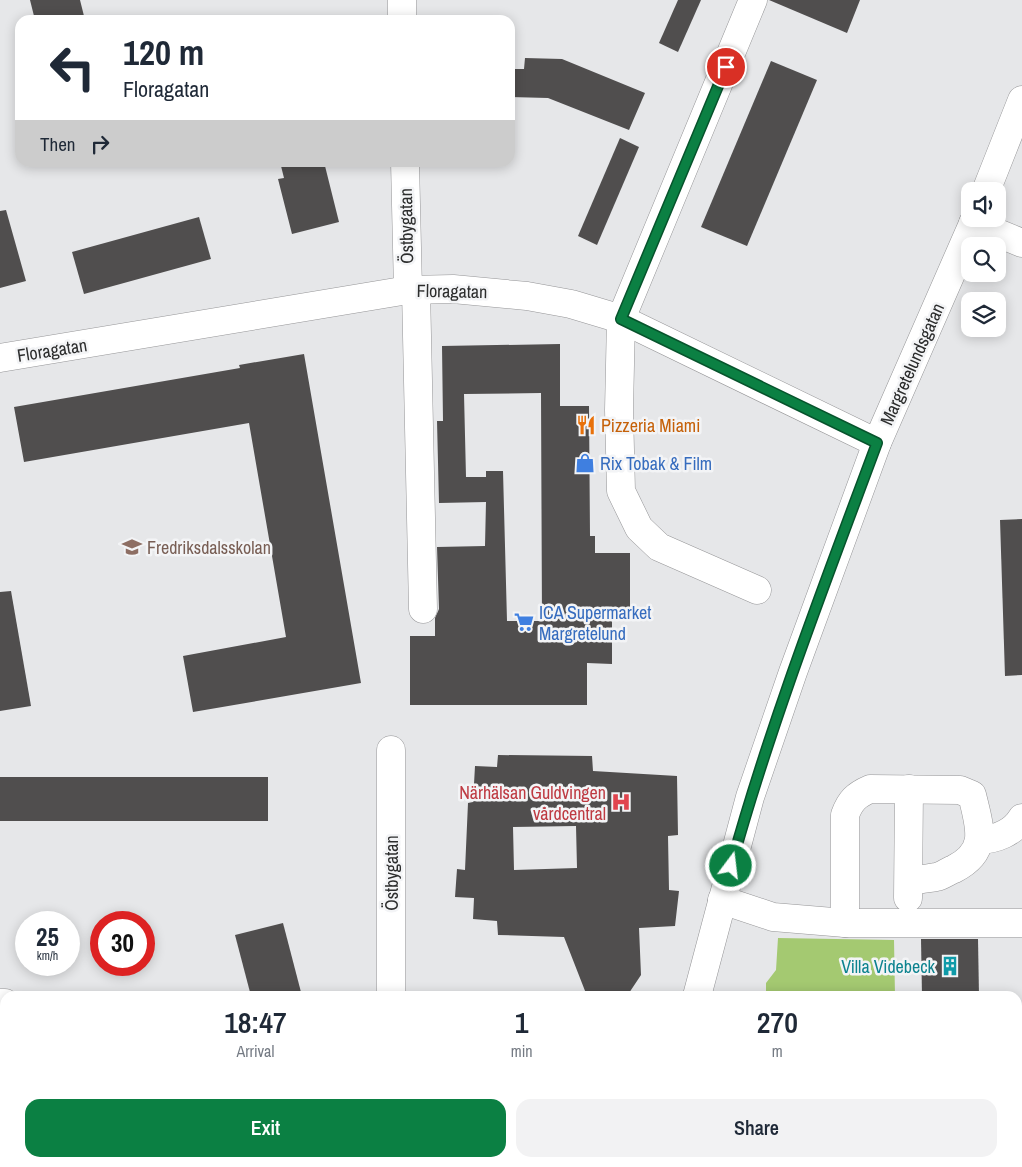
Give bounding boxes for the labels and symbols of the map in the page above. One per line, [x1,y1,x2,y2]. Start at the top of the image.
pin [705,46,747,88]
street label: Östbygatan [393,188,419,264]
street label: Floragatan [417,278,487,304]
street label: Margretelundsgatan [874,299,950,429]
street label: Floragatan [15,332,89,368]
place label: Pizzeria Miami [601,413,700,438]
restaurant icon: Pizzeria Miami [575,414,597,436]
place label: Rix Tobak & Film [600,451,712,476]
shop icon: Rix Tobak & Film [574,452,596,474]
place label: Fredriksdalsskolan [147,535,271,560]
school or university icon: Fredriksdalsskolan [121,536,143,558]
place label: ICA Supermarket Margretelund [539,600,651,646]
supermarket icon: ICA Supermarket Margretelund [513,611,535,633]
place label: Närhälsan Guldvingen vårdcentral [459,780,606,826]
hospital icon: Närhälsan Guldvingen vårdcentral [610,791,632,813]
street label: Östbygatan [379,835,404,911]
position arrow [704,839,756,891]
speed limit sign: 30 [90,911,155,976]
place label: Villa Videbeck [841,954,936,979]
building icon: Villa Videbeck [939,955,961,977]

